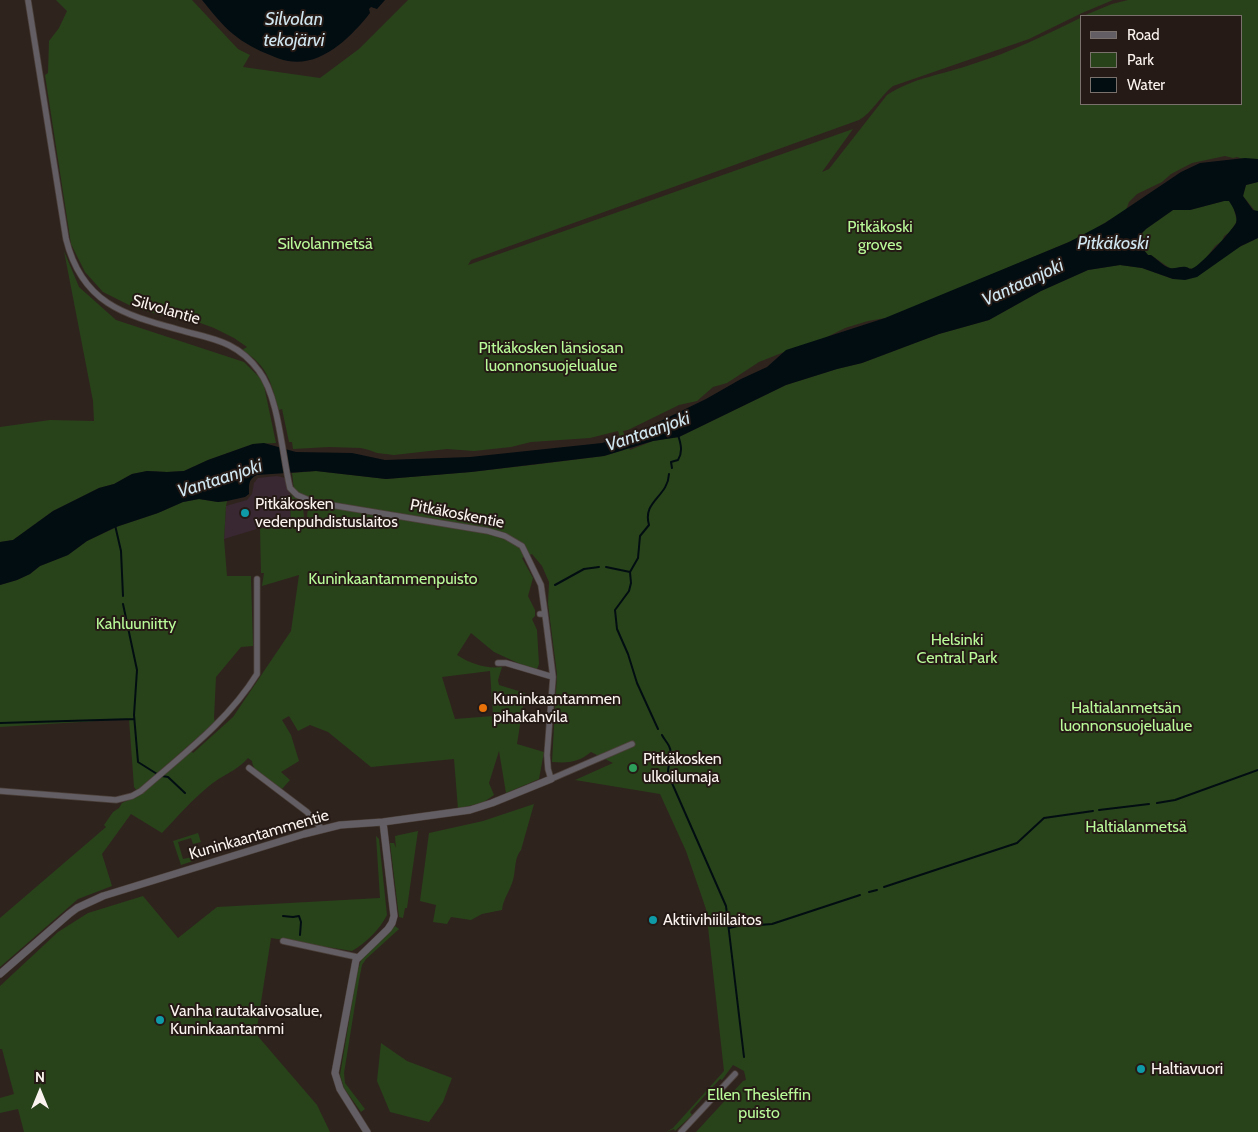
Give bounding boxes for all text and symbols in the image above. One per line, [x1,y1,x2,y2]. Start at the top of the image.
water label: Silvolan tekojärvi [263,9,325,52]
legend [1080,15,1243,105]
text: Road [1127,26,1160,44]
text: Park [1127,51,1154,69]
text: Water [1127,76,1165,94]
park label: Pitkäkoski groves [847,217,913,255]
water label: Pitkäkoski [1077,233,1149,255]
park label: Silvolanmetsä [277,234,373,254]
water label: Vantaanjoki [979,255,1067,311]
street label: Silvolantie [130,291,202,329]
park label: Pitkäkosken länsiosan luonnonsuojelualue [479,338,623,376]
water label: Vantaanjoki [603,408,693,456]
water label: Vantaanjoki [175,455,265,503]
place label: Pitkäkosken vedenpuhdistuslaitos [255,494,398,532]
street label: Pitkäkoskentie [408,495,506,533]
marker: Pitkäkosken vedenpuhdistuslaitos [239,507,251,519]
park label: Kuninkaantammenpuisto [308,569,478,589]
park label: Kahluuniitty [96,614,176,634]
park label: Helsinki Central Park [917,630,997,668]
place label: Kuninkaantammen pihakahvila [493,689,621,727]
park label: Haltialanmetsän luonnonsuojelualue [1060,698,1192,736]
marker: Kuninkaantammen pihakahvila [477,702,489,714]
place label: Pitkäkosken ulkoilumaja [643,749,722,787]
marker: Pitkäkosken ulkoilumaja [627,762,639,774]
street label: Kuninkaantammentie [187,806,331,864]
park label: Haltialanmetsä [1085,817,1187,837]
place label: Aktiivihiililaitos [663,910,762,930]
marker: Aktiivihiililaitos [647,914,659,926]
place label: Vanha rautakaivosalue, Kuninkaantammi [170,1001,323,1039]
marker: Vanha rautakaivosalue, Kuninkaantammi [154,1014,166,1026]
place label: Haltiavuori [1151,1059,1223,1079]
marker: Haltiavuori [1135,1063,1147,1075]
north arrow [15,1067,65,1117]
text: N [35,1068,45,1086]
park label: Ellen Thesleffin puisto [707,1085,811,1123]

